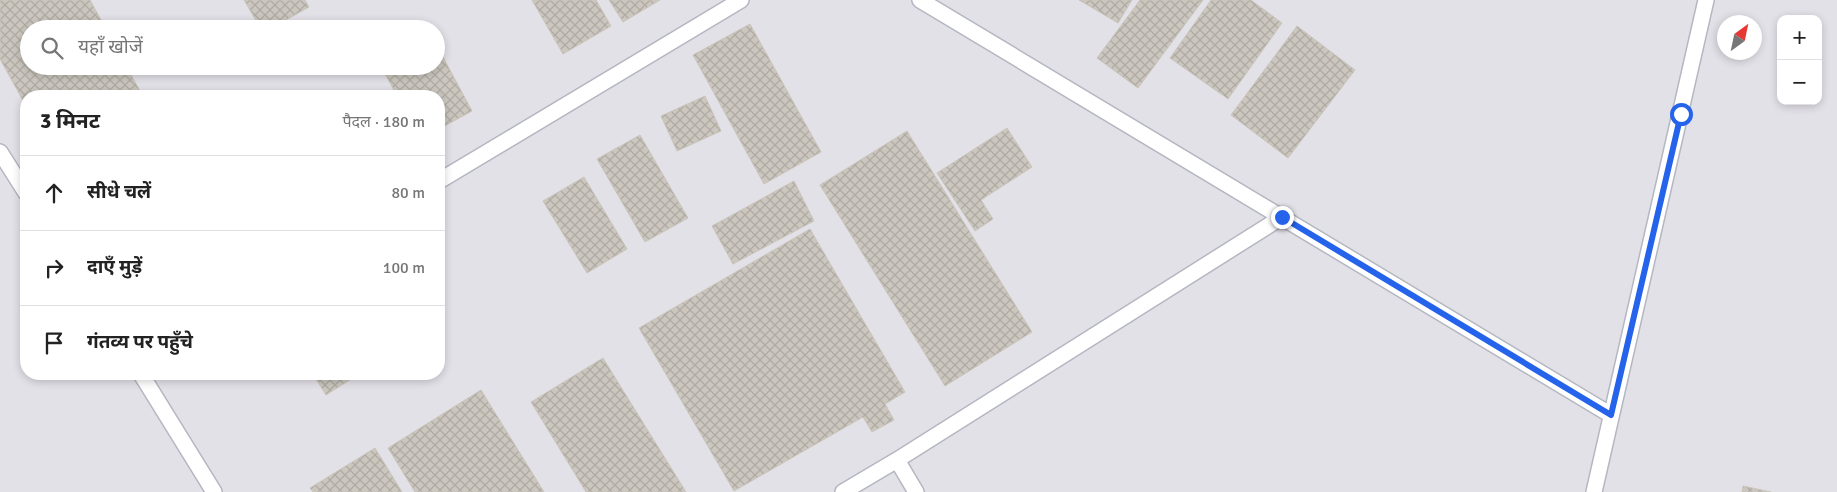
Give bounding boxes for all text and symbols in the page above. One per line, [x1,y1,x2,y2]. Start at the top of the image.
north arrow [1717,15,1762,60]
map controls [1777,15,1822,105]
button: + [1777,15,1822,60]
search box [20,20,445,75]
icon: search [38,34,66,62]
text: यहाँ खोजें [78,35,143,59]
button: − [1777,60,1822,105]
route start [1670,103,1693,126]
text: 3 मिनट [40,108,100,134]
text: पैदल · 180 m [342,112,425,132]
icon: ahead [40,179,68,207]
text: सीधे चलें [87,180,151,204]
text: 80 m [391,183,425,203]
route end [1271,206,1294,229]
icon: right [40,254,68,282]
text: दाएँ मुड़ें [87,255,142,279]
text: 100 m [383,258,425,278]
icon: arrive [40,329,68,357]
text: गंतव्य पर पहुँचे [87,330,193,354]

